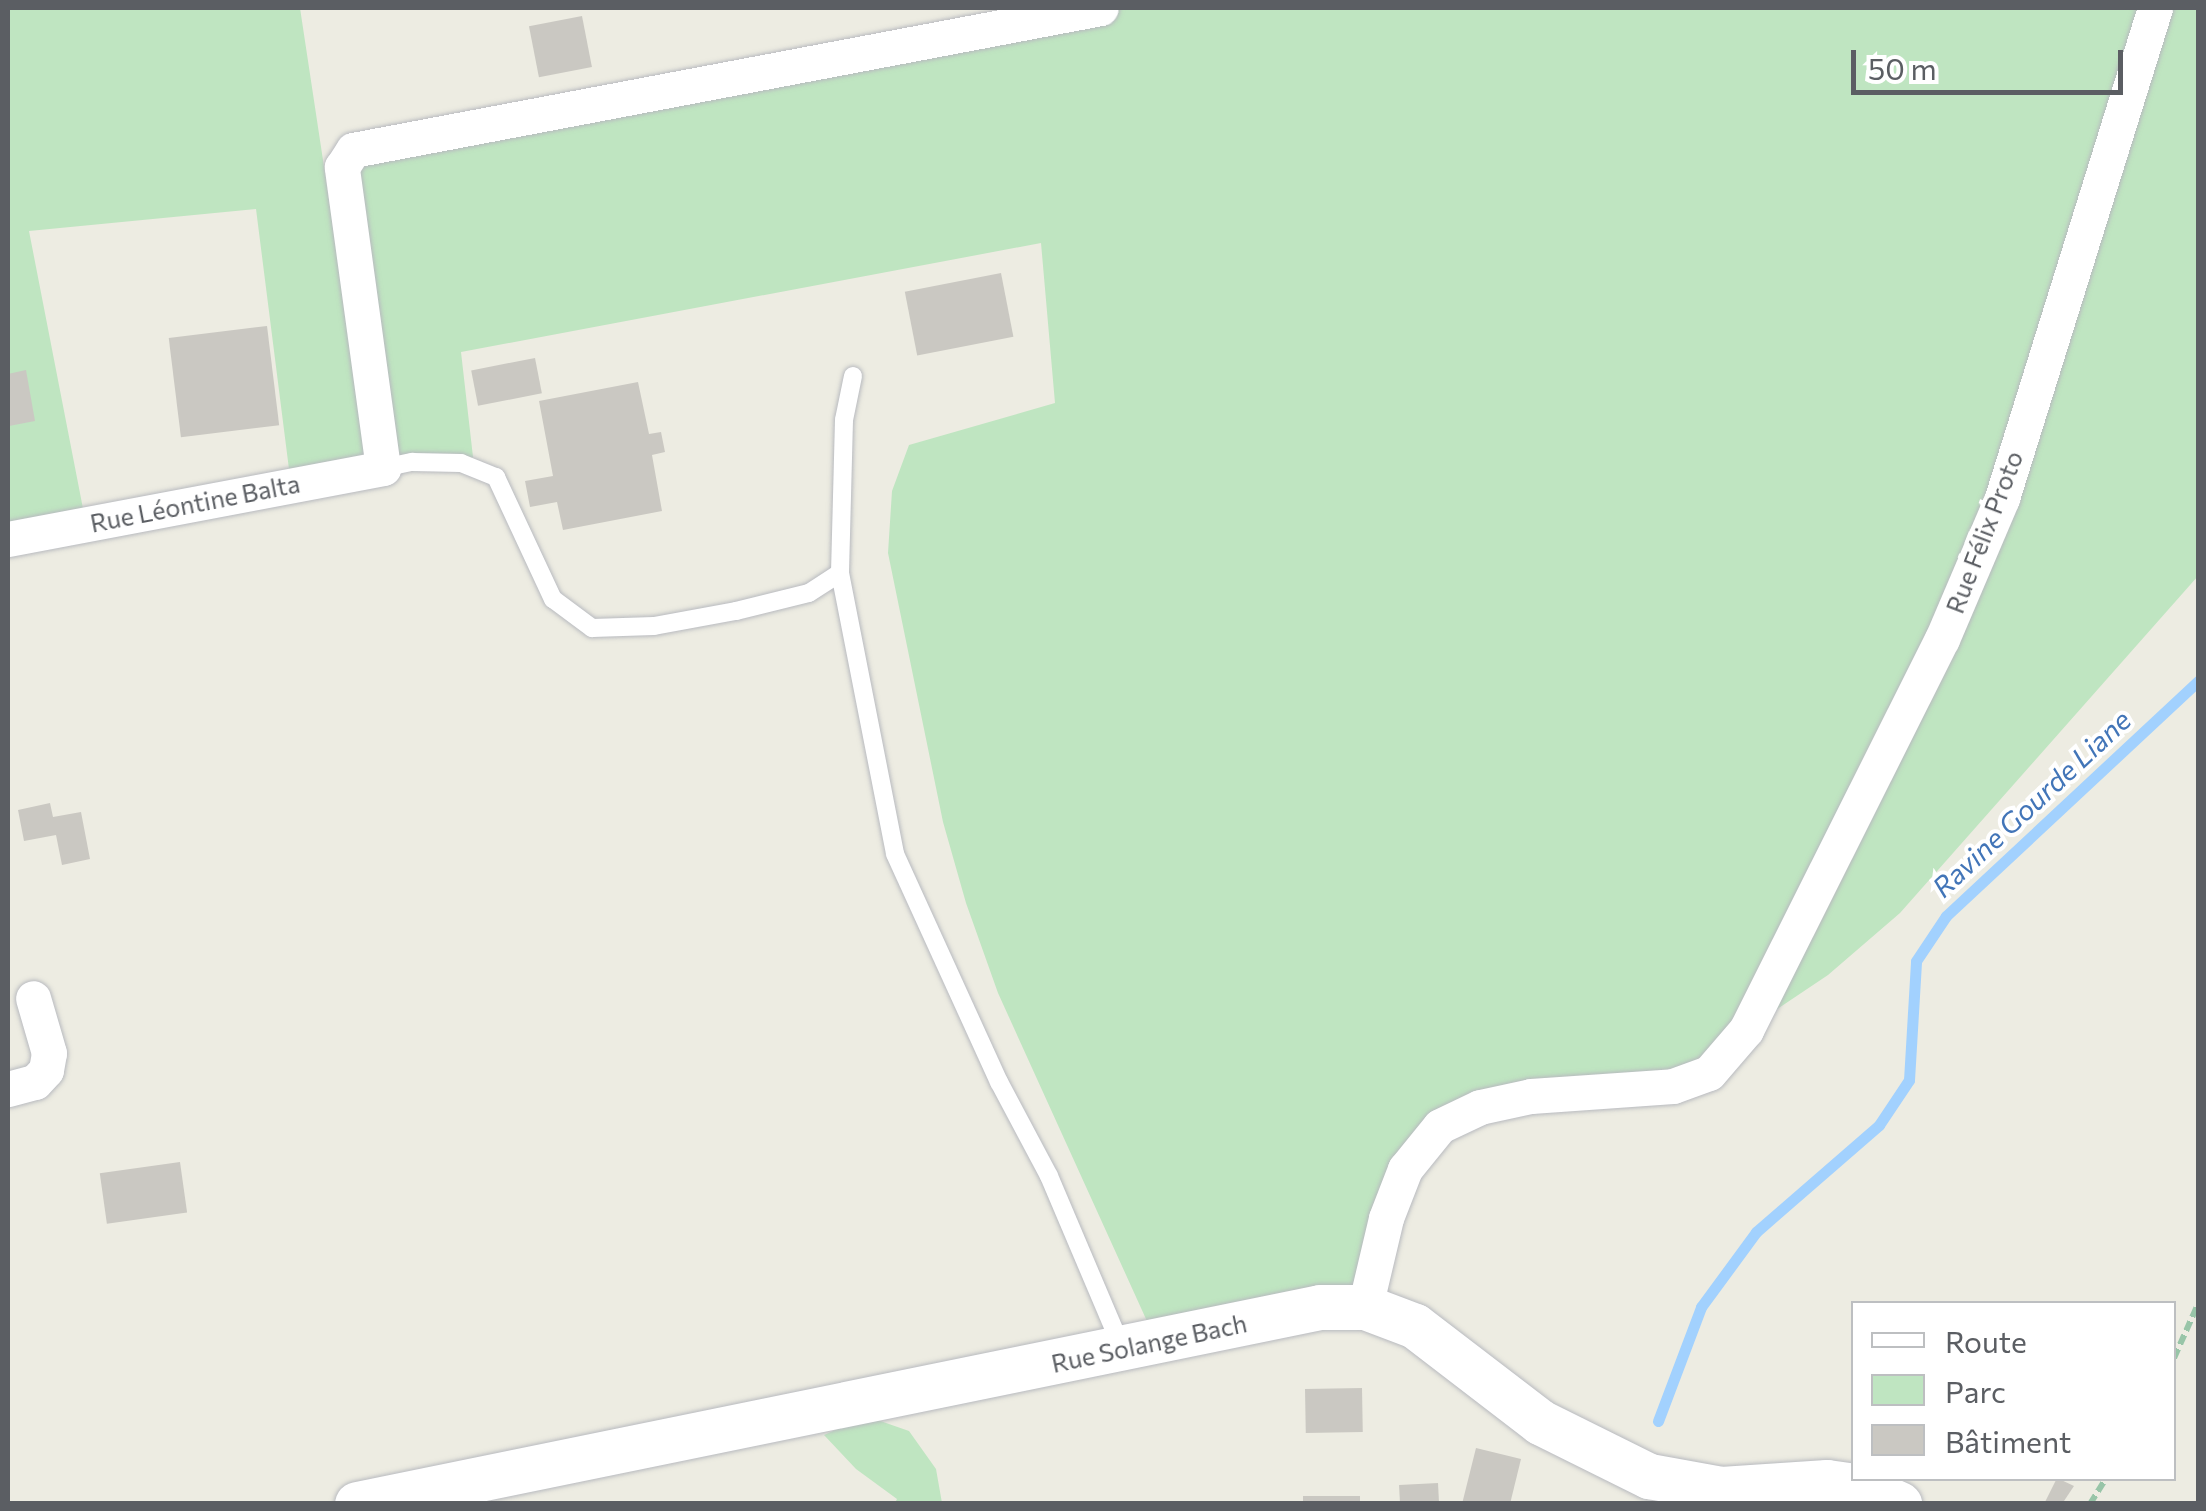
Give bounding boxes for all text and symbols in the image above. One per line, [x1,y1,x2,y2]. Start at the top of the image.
scale bar [1856,30,2128,92]
text: 50 m [1868,49,1937,86]
street label: Rue Félix Proto [1939,447,2029,617]
street label: Rue Léontine Balta [88,468,302,538]
water label: Ravine Gourde Liane [1925,702,2137,904]
legend [1851,1301,2176,1481]
street label: Rue Solange Bach [1049,1308,1249,1378]
text: Route [1945,1322,2027,1359]
text: Parc [1945,1372,2006,1409]
text: Bâtiment [1945,1422,2071,1459]

